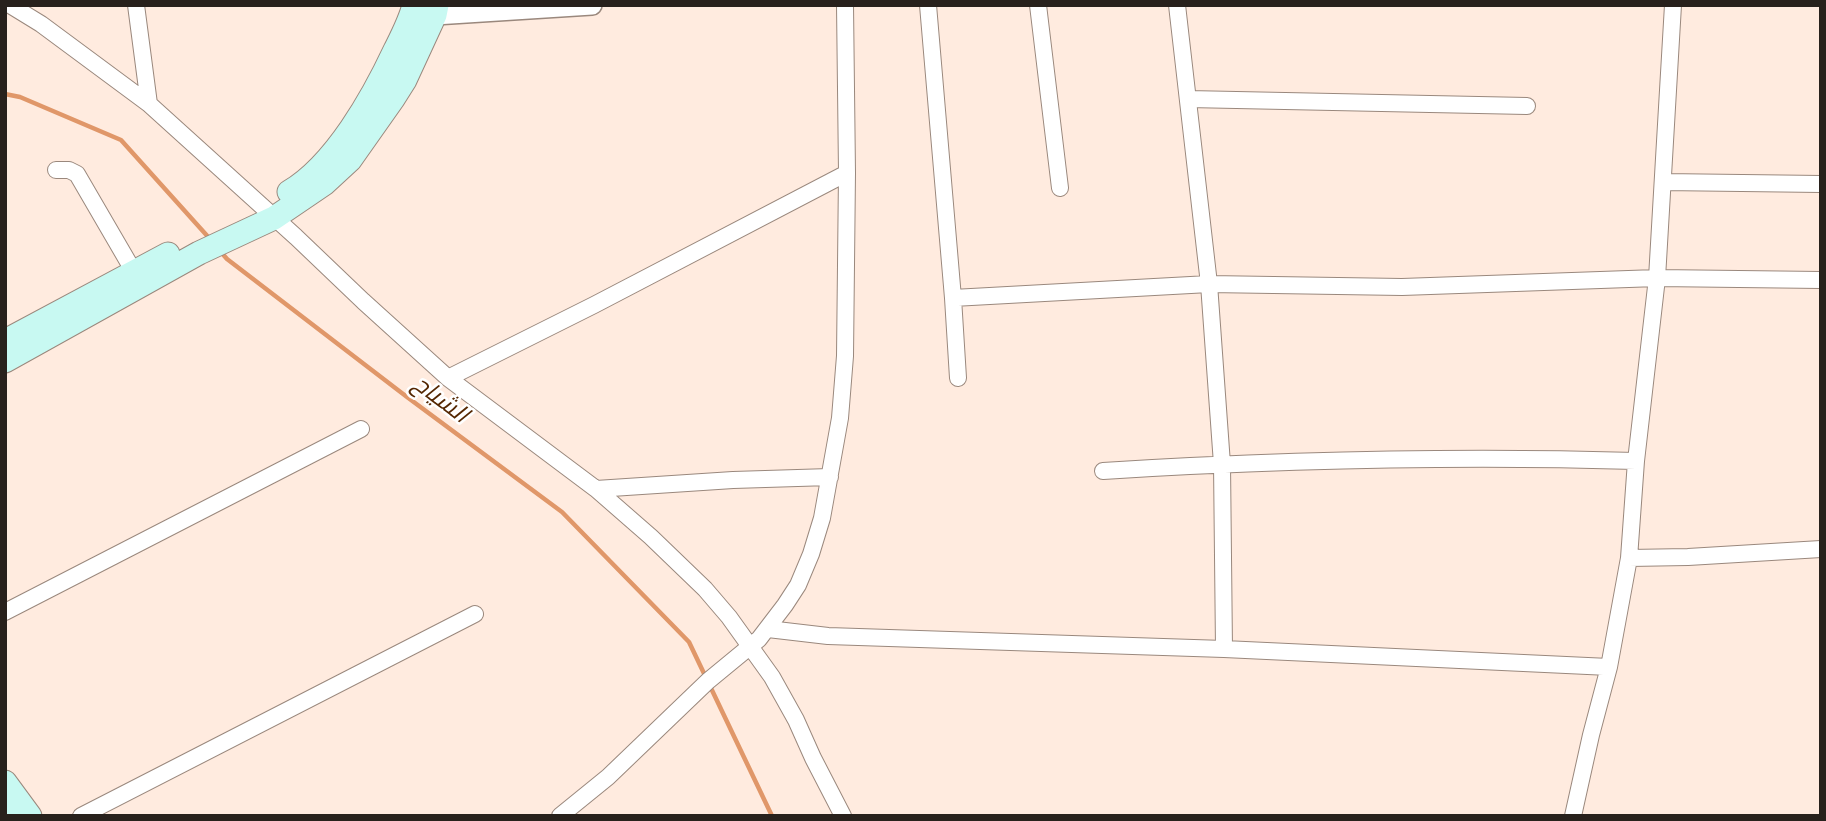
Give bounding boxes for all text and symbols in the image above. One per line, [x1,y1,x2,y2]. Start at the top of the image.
water label: الشياح [408,369,474,429]

